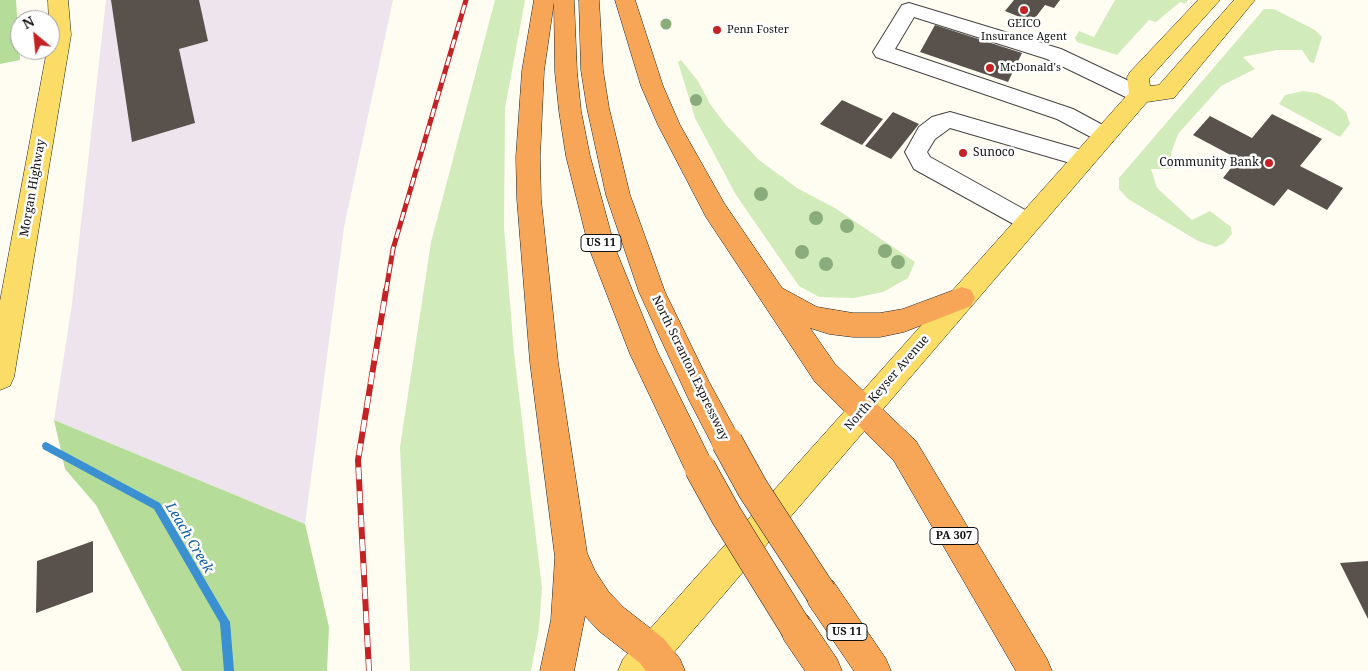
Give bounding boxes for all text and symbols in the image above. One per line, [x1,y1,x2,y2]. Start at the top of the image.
marker: GEICO Insurance Agent [1018,4,1030,16]
north arrow [10,10,60,60]
text: N [19,11,38,33]
place label: GEICO Insurance Agent [981,17,1067,43]
place label: Penn Foster [727,23,789,37]
marker: Penn Foster [711,24,723,36]
place label: McDonald's [1000,61,1061,75]
marker: McDonald's [984,62,996,74]
street label: Morgan Highway [17,138,49,238]
place label: Sunoco [973,146,1015,160]
marker: Sunoco [957,147,969,159]
place label: Community Bank [1159,156,1259,170]
marker: Community Bank [1263,157,1275,169]
road number: US 11 [581,234,621,252]
street label: North Scranton Expressway [649,293,731,443]
street label: North Keyser Avenue [842,332,932,434]
water label: Leach Creek [161,500,217,576]
road number: PA 307 [930,528,978,544]
road number: US 11 [827,624,867,640]

